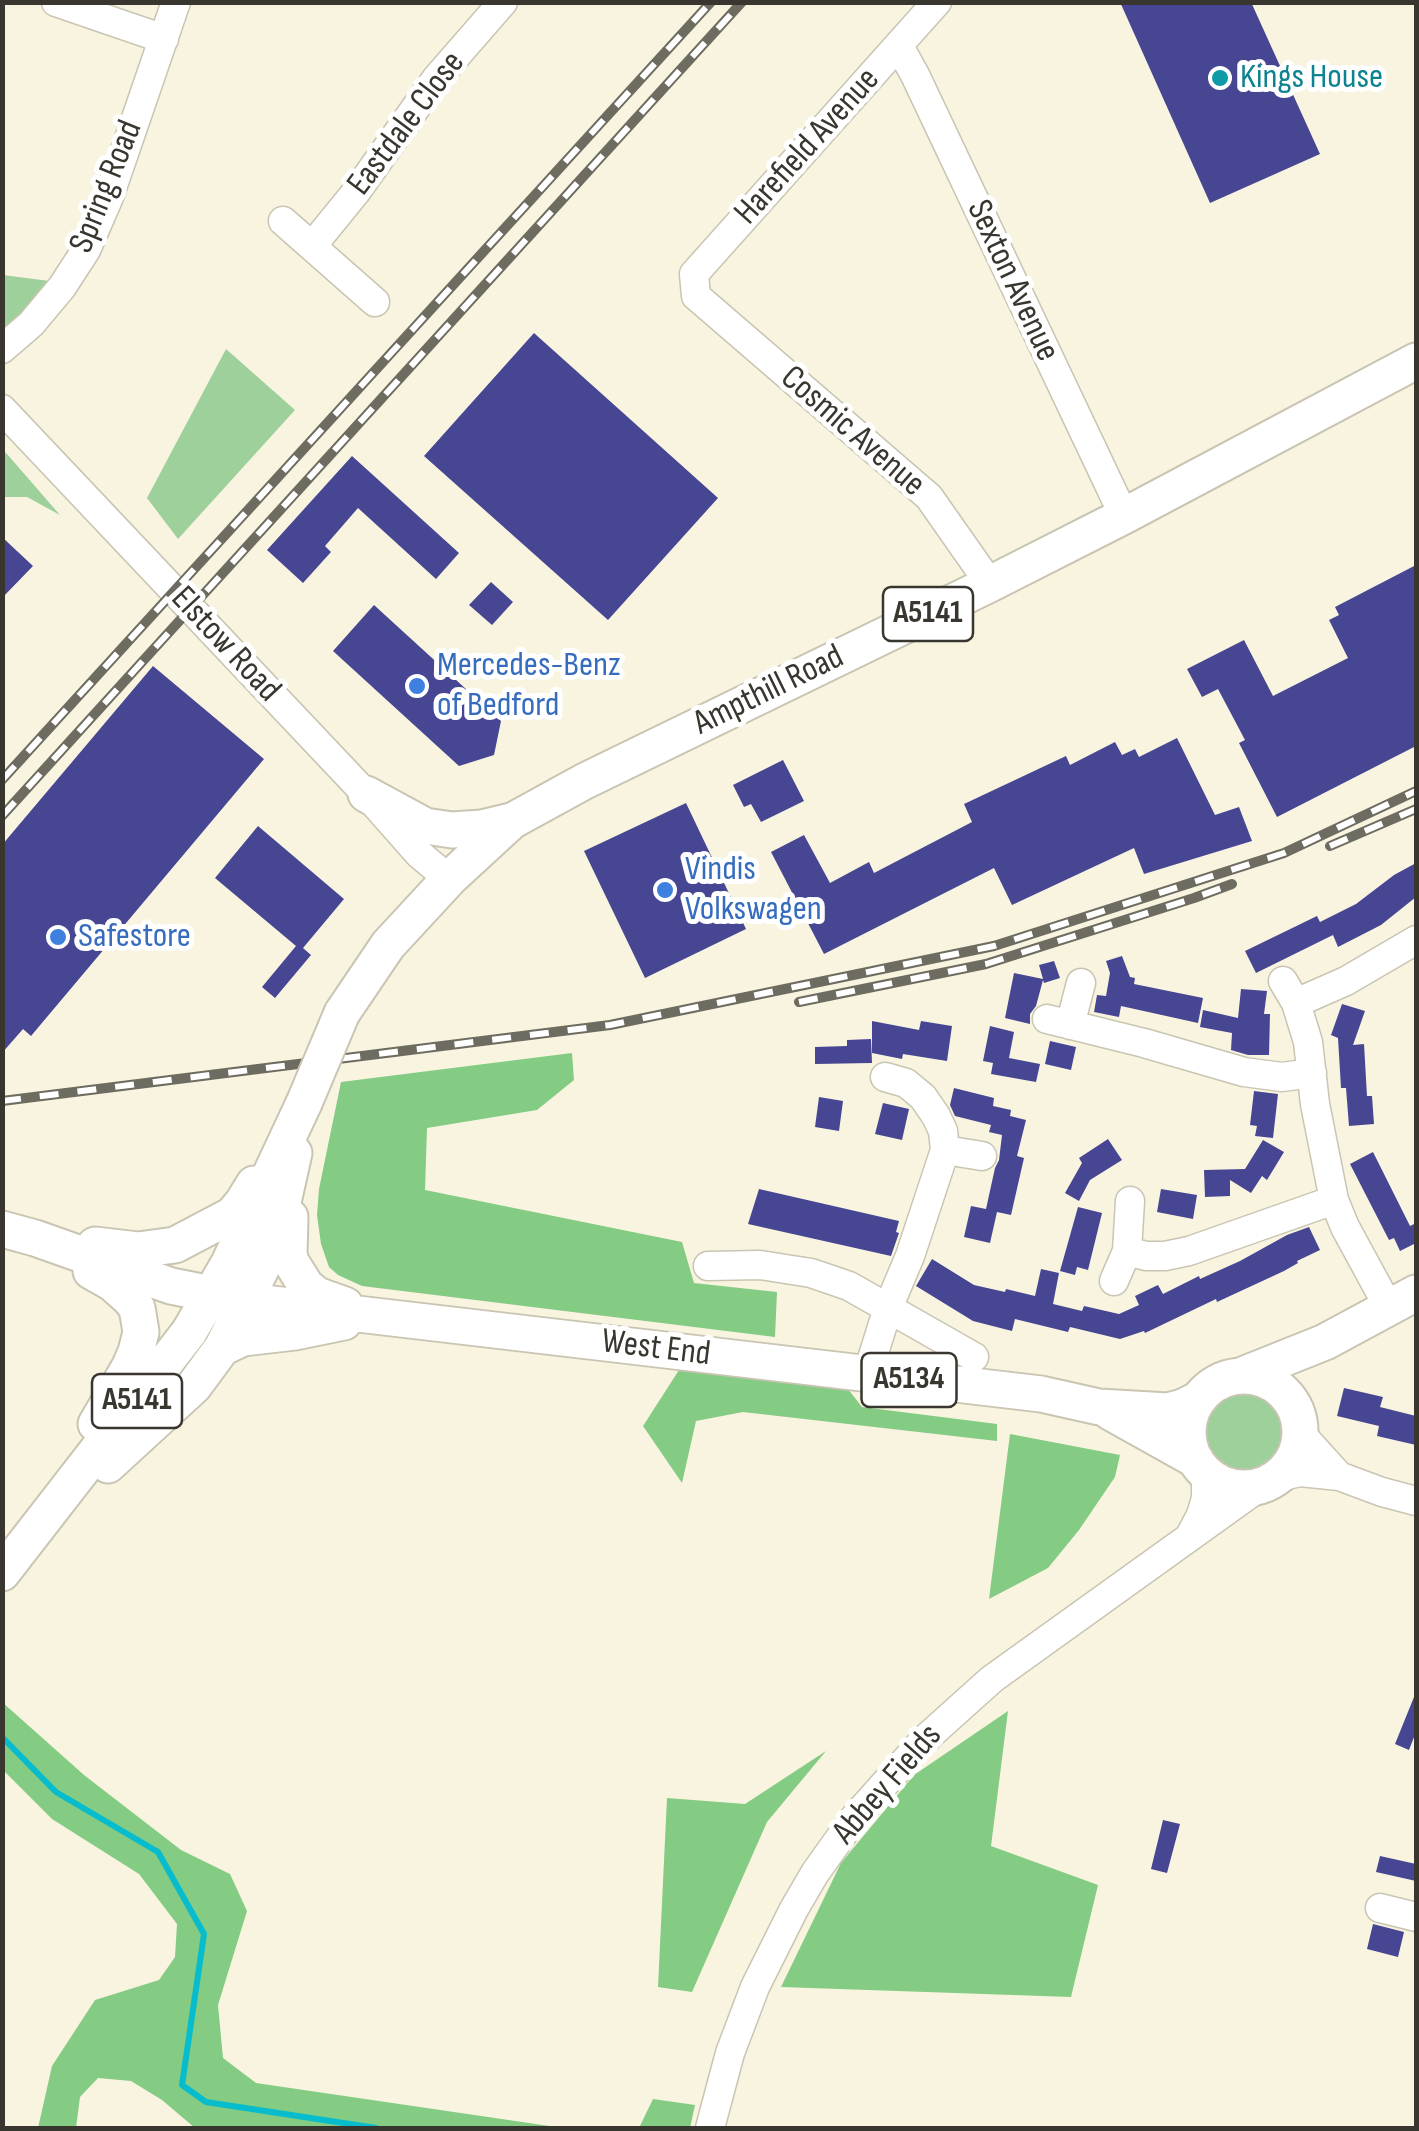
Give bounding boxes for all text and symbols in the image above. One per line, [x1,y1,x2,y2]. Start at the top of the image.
street label: Eastdale Close [339,44,475,204]
place label: Kings House [1240,57,1383,99]
street label: Harefield Avenue [727,60,889,234]
marker: Kings House [1209,67,1231,89]
street label: Spring Road [62,115,152,259]
street label: Sexton Avenue [956,194,1068,368]
street label: Cosmic Avenue [771,358,933,506]
street label: Elstow Road [161,579,289,711]
road number: A5141 [883,587,973,641]
street label: Ampthill Road [687,637,851,745]
place label: Mercedes-Benz of Bedford [437,645,621,727]
marker: Mercedes-Benz of Bedford [406,675,428,697]
place label: Vindis Volkswagen [685,849,822,931]
marker: Vindis Volkswagen [654,879,676,901]
place label: Safestore [78,916,191,958]
marker: Safestore [47,926,69,948]
street label: West End [599,1322,713,1376]
road number: A5134 [862,1353,956,1407]
road number: A5141 [92,1374,182,1428]
street label: Abbey Fields [824,1716,952,1854]

